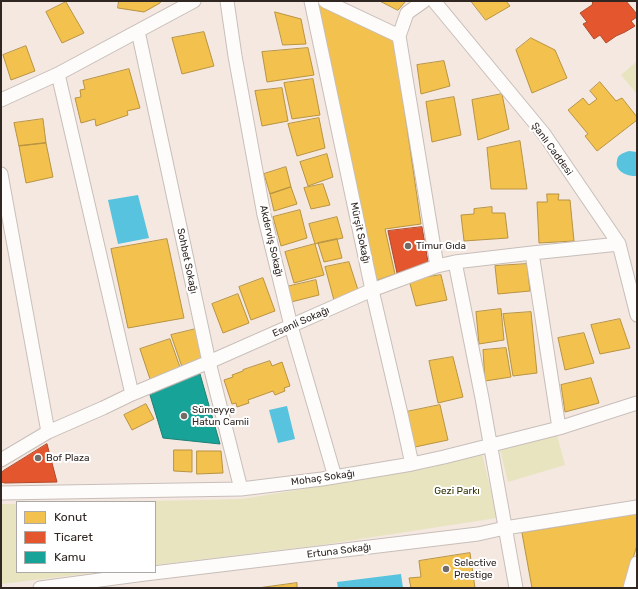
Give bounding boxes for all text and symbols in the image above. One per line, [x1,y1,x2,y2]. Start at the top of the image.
street label: Şanlı Caddesi [529,120,575,178]
street label: Mürşit Sokağı [348,201,372,265]
street label: Akderviş Sokağı [257,204,285,278]
street label: Sohbet Sokağı [174,227,200,295]
place label: Timur Gıda [416,240,466,252]
marker: Timur Gıda [403,241,413,251]
street label: Esenli Sokağı [271,304,331,340]
place label: Sümeyye Hatun Camii [192,404,249,428]
marker: Sümeyye Hatun Camii [179,411,189,421]
place label: Bof Plaza [46,452,90,464]
marker: Bof Plaza [33,453,43,463]
street label: Mohaç Sokağı [290,468,356,488]
park label: Gezi Parkı [434,485,480,497]
legend [16,501,156,573]
text: Konut [54,510,87,524]
text: Ticaret [54,530,93,544]
street label: Ertuna Sokağı [306,541,372,561]
text: Kamu [54,550,86,564]
place label: Selective Prestige [454,557,497,580]
marker: Selective Prestige [441,564,451,574]

